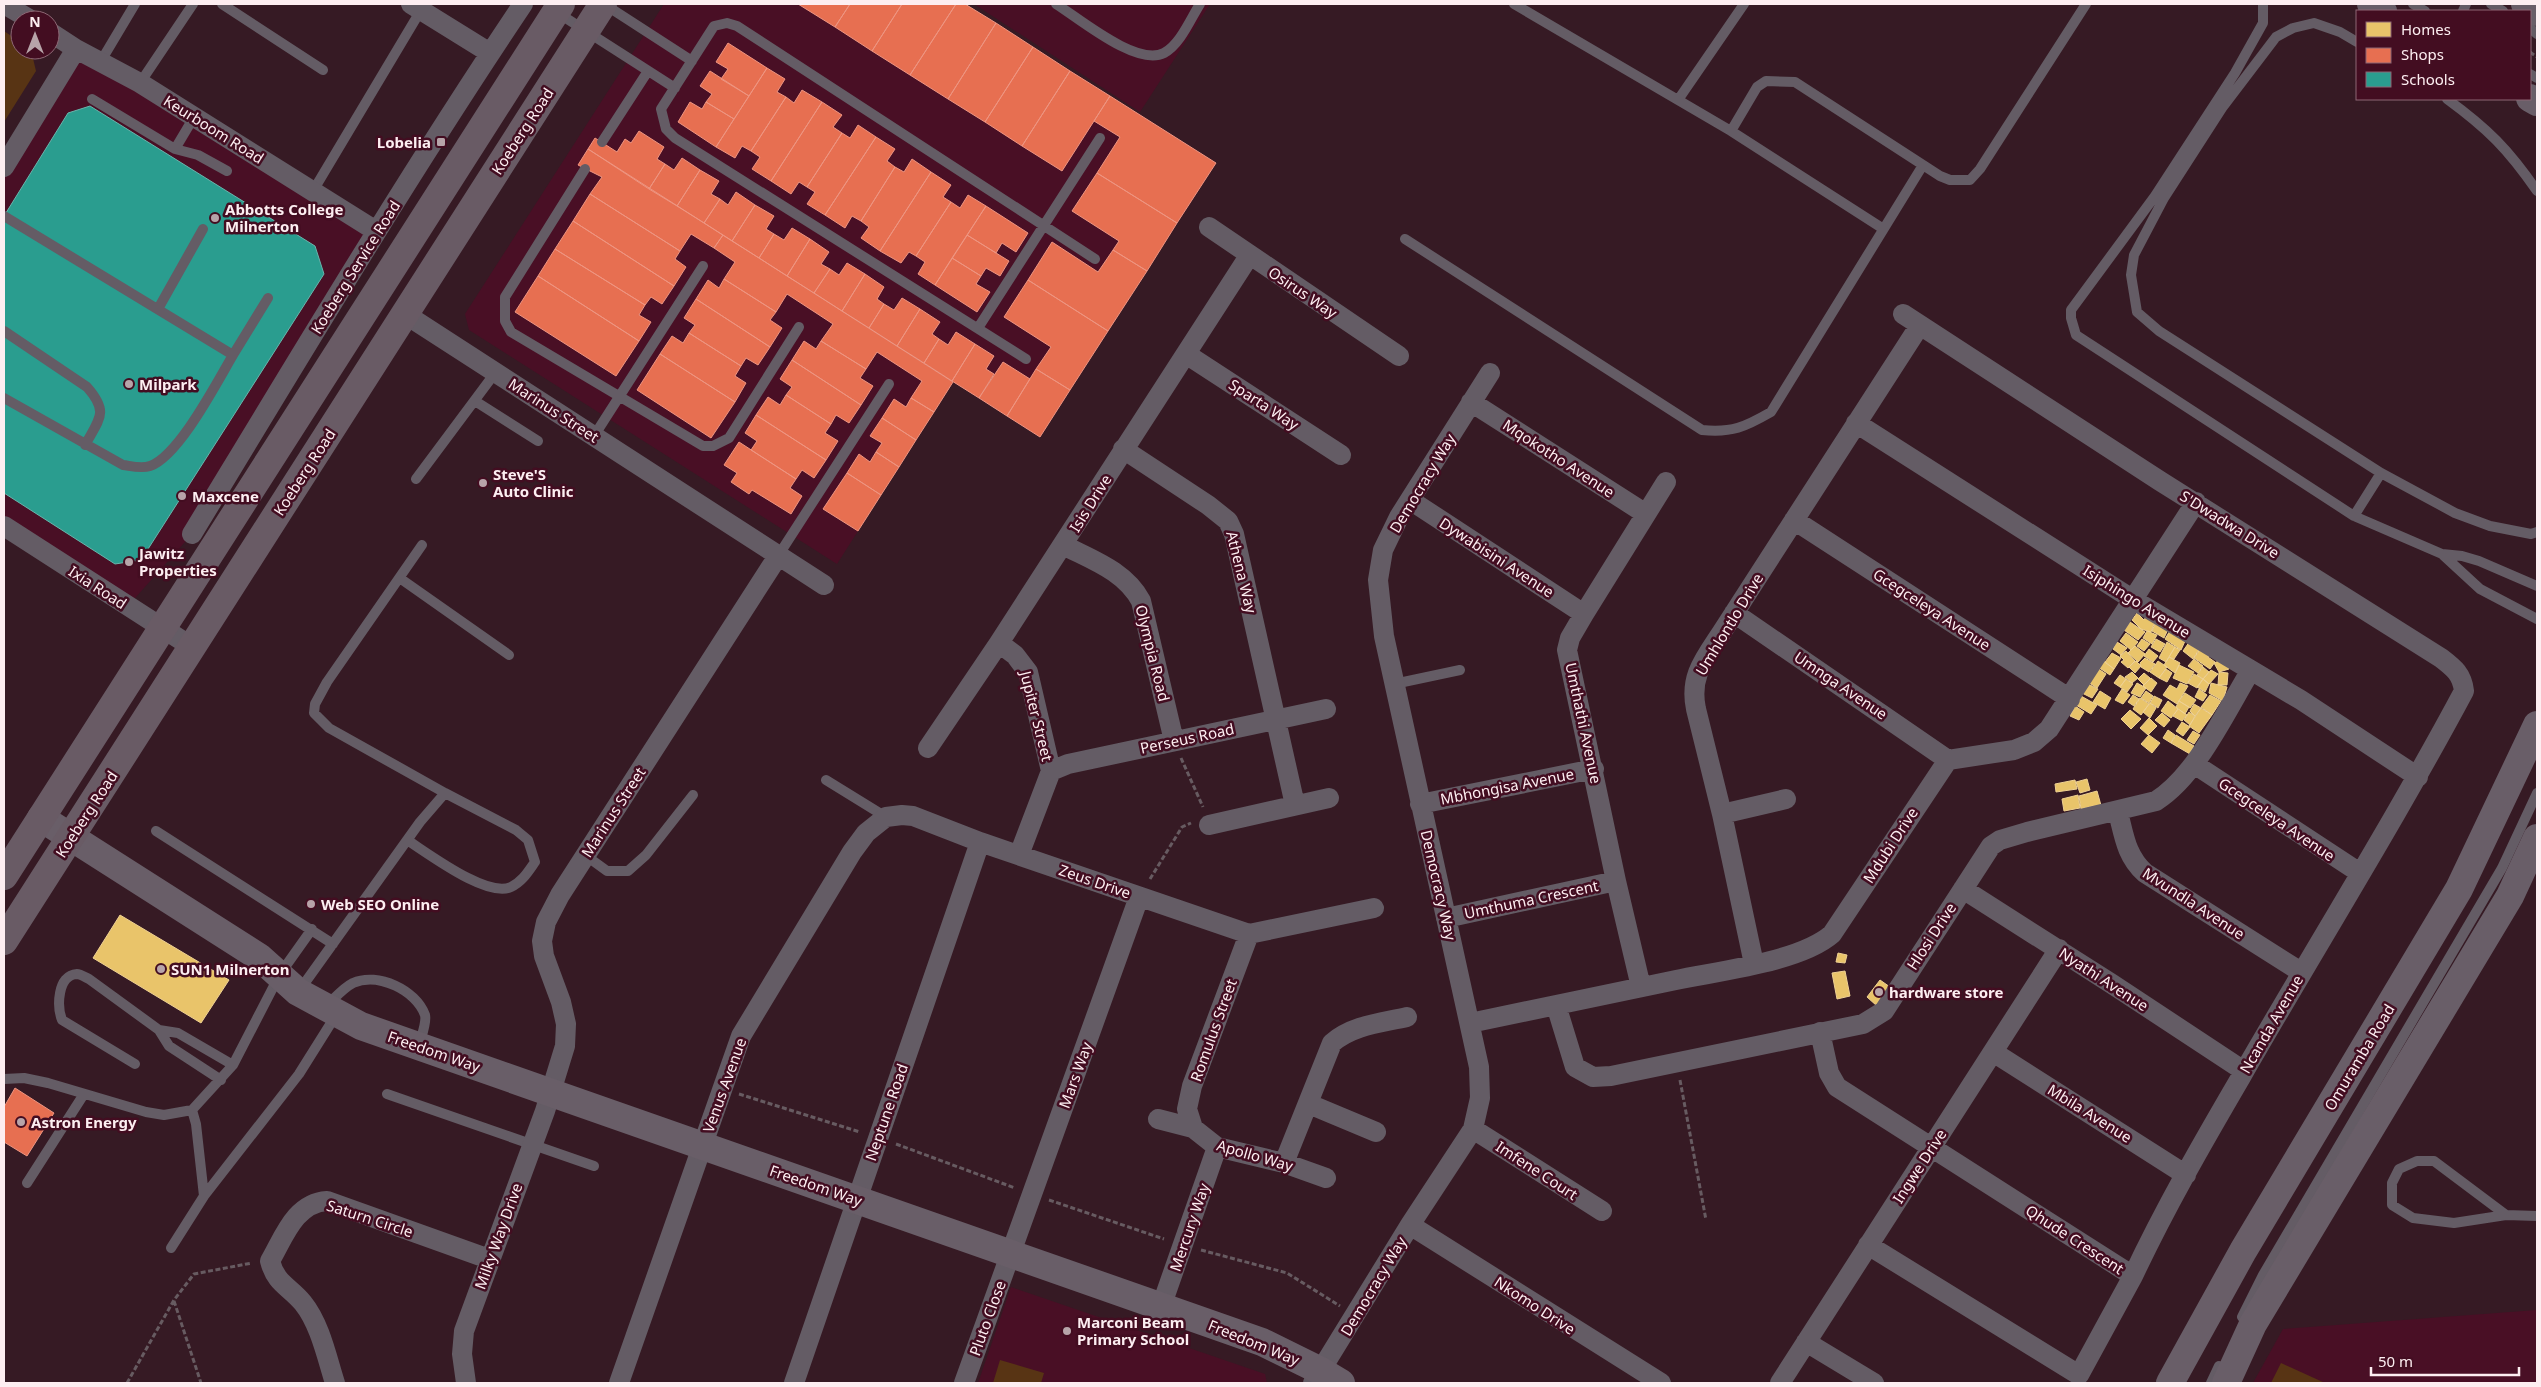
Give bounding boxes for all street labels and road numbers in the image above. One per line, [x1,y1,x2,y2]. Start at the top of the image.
street label: Koeberg Road [486,84,558,178]
street label: Keurboom Road [160,90,268,168]
street label: Koeberg Service Road [306,197,404,337]
street label: Osirus Way [1265,262,1342,323]
street label: Marinus Street [505,373,603,447]
street label: Sparta Way [1225,374,1303,434]
street label: Mqokotho Avenue [1499,414,1619,502]
street label: Koeberg Road [268,425,340,519]
street label: Democracy Way [1384,429,1460,536]
street label: Isis Drive [1064,470,1116,536]
street label: S'Dwadwa Drive [2177,486,2283,562]
street label: Dywabisini Avenue [1436,512,1558,602]
street label: Athena Way [1222,529,1262,616]
street label: Isiphingo Avenue [2080,560,2194,642]
street label: Ixia Road [65,561,131,613]
street label: Gcegceleya Avenue [1869,564,1995,654]
street label: Umhlontlo Drive [1691,569,1767,679]
street label: Olympia Road [1131,603,1175,703]
street label: Umnga Avenue [1790,646,1892,724]
street label: Umthathi Avenue [1561,661,1607,785]
street label: Jupiter Street [1016,667,1058,764]
street label: Perseus Road [1138,718,1236,758]
street label: Marinus Street [576,763,650,861]
street label: Mbhongisa Avenue [1438,763,1576,809]
street label: Koeberg Road [50,767,122,861]
street label: Gcegceleya Avenue [2215,773,2339,865]
street label: Mdubi Drive [1858,803,1922,887]
street label: Democracy Way [1417,828,1461,942]
street label: Zeus Drive [1057,859,1133,903]
street label: Mvundla Avenue [2139,863,2249,943]
street label: Umthuma Crescent [1462,875,1600,923]
street label: Hlosi Drive [1902,899,1960,973]
street label: Nyathi Avenue [2056,943,2152,1015]
street label: Ncanda Avenue [2235,971,2307,1077]
street label: Romulus Street [1185,975,1241,1084]
street label: Omuramba Road [2319,1000,2399,1114]
street label: Freedom Way [385,1026,483,1076]
street label: Venus Avenue [698,1035,750,1135]
street label: Mars Way [1054,1039,1096,1111]
street label: Neptune Road [860,1061,912,1163]
street label: Mbila Avenue [2044,1079,2136,1147]
street label: Ingwe Drive [1888,1125,1950,1207]
street label: Apollo Way [1215,1135,1296,1176]
street label: Imfene Court [1492,1136,1582,1204]
street label: Freedom Way [767,1160,865,1210]
street label: Milky Way Drive [470,1180,526,1292]
street label: Mercury Way [1165,1180,1214,1274]
street label: Saturn Circle [324,1195,416,1241]
street label: Qhude Crescent [2022,1200,2128,1279]
street label: Democracy Way [1335,1232,1411,1339]
street label: Nkomo Drive [1491,1271,1579,1339]
street label: Pluto Close [964,1278,1010,1358]
street label: Freedom Way [1205,1315,1303,1369]

